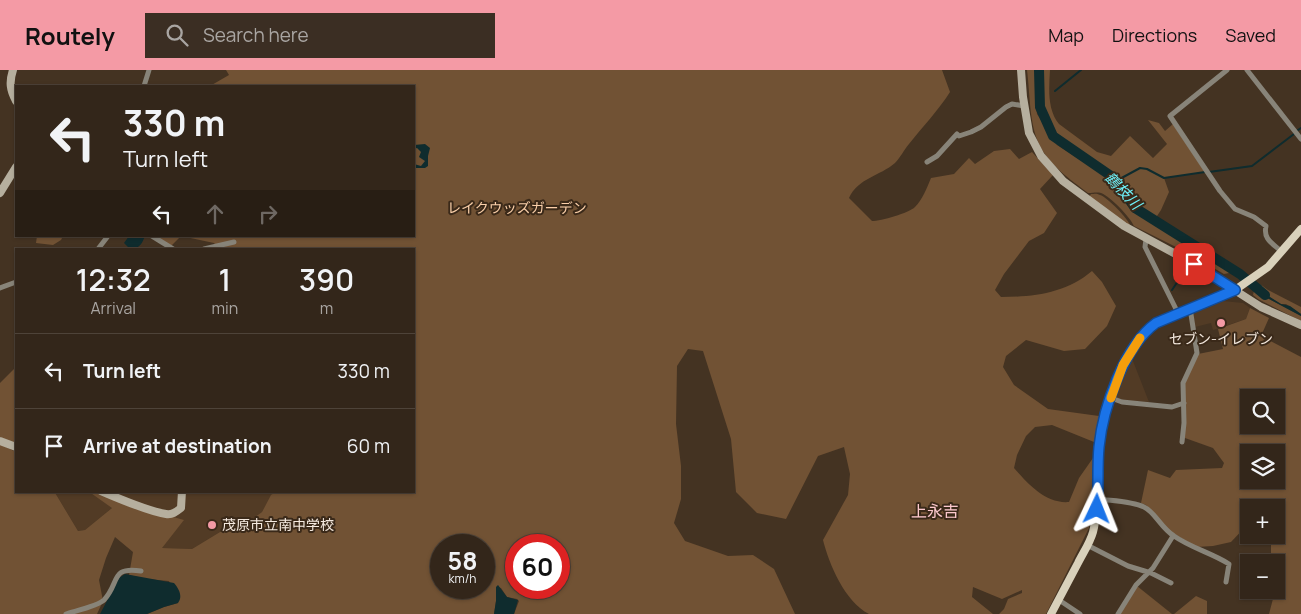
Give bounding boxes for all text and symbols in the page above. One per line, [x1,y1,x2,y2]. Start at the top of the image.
search box [145,13,495,58]
text: Routely [25,19,115,52]
icon: search [163,21,191,49]
text: Search here [203,22,309,48]
text: Map [1048,23,1084,47]
text: Directions [1112,23,1197,47]
text: Saved [1225,23,1276,47]
text: 330 m [123,99,225,147]
icon: left [40,105,105,170]
text: Turn left [123,144,208,174]
water label: 鶴枝川 [1100,167,1148,216]
park label: レイクウッズガーデン [447,198,587,217]
icon: left [148,200,176,228]
icon: ahead [201,200,229,228]
icon: right [254,200,282,228]
pin [1173,243,1215,285]
icon: arrive [1180,250,1208,278]
text: 12:32 [76,259,151,300]
text: 1 [219,259,231,300]
text: 390 [299,259,354,300]
text: Arrival [90,297,136,319]
text: min [211,297,238,319]
text: m [320,297,333,319]
marker: セブン-イレブン [1215,317,1227,329]
place label: セブン-イレブン [1169,329,1273,348]
icon: left [40,357,68,385]
text: Turn left [83,358,161,384]
text: 330 m [337,358,390,384]
map controls [1240,389,1285,599]
button: search [1240,389,1285,434]
icon: arrive [40,432,68,460]
text: Arrive at destination [83,433,272,459]
text: 60 m [347,433,390,459]
button: layers [1240,444,1285,489]
position arrow [1070,482,1122,534]
button: + [1240,499,1285,544]
district label: 上永吉 [911,500,959,522]
place label: 茂原市立南中学校 [222,515,334,534]
marker: 茂原市立南中学校 [206,519,218,531]
speed limit sign: 60 [505,534,570,599]
text: 58 [448,543,477,578]
button: − [1240,554,1285,599]
text: km/h [449,570,476,587]

